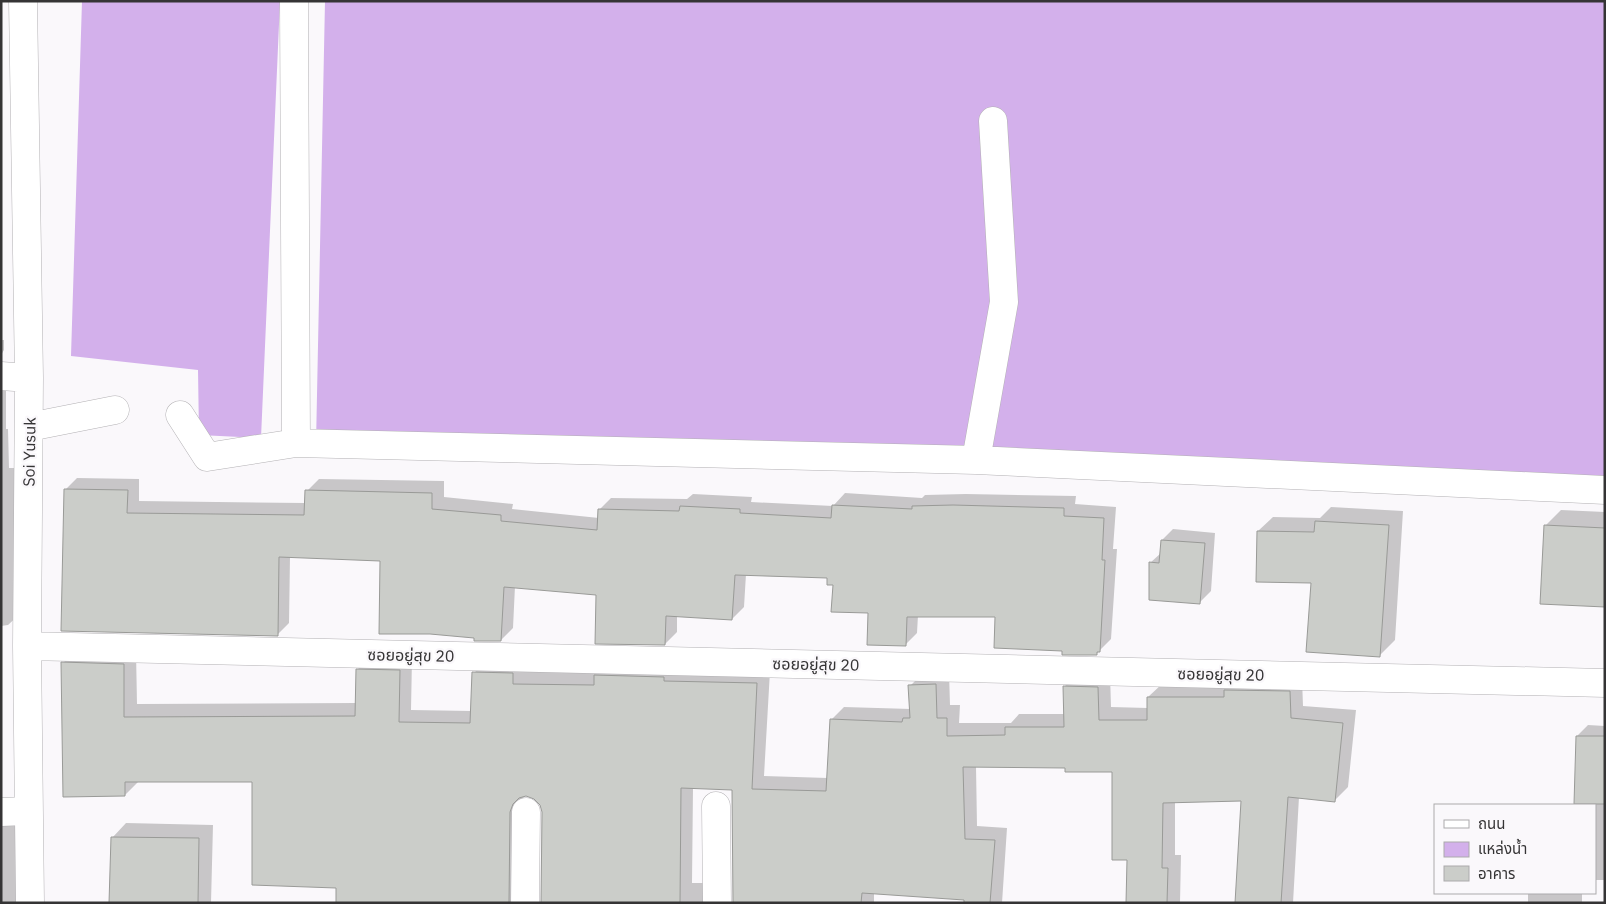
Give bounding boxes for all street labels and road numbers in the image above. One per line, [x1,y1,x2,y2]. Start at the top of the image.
street label: Soi Yusuk [18,417,40,487]
street label: ซอยอยู่สุข 20 [367,644,455,666]
street label: ซอยอยู่สุข 20 [772,653,860,675]
street label: ซอยอยู่สุข 20 [1177,663,1265,685]

